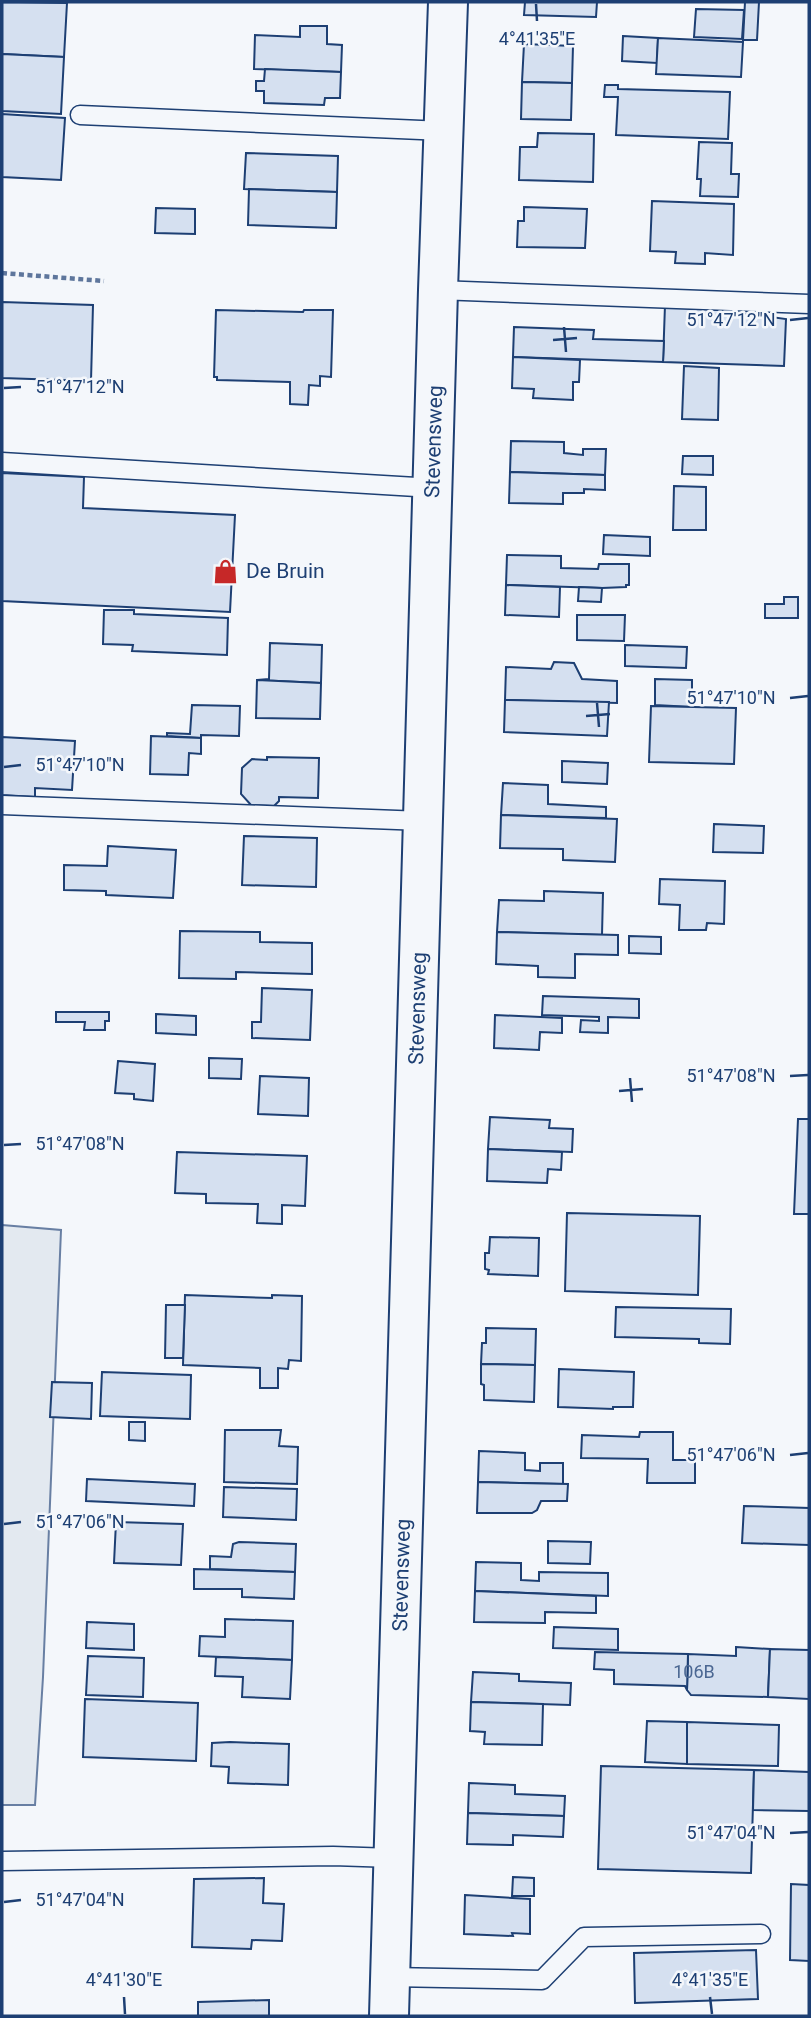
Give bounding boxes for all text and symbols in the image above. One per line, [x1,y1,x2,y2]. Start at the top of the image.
text: 4°41'35"E [499,28,575,49]
text: 51°47'12"N [686,309,776,330]
text: 51°47'12"N [35,376,125,397]
street label: Stevensweg [420,385,447,498]
shop icon: De Bruin [212,557,240,585]
place label: De Bruin [246,559,325,583]
text: 51°47'10"N [686,687,776,708]
text: 51°47'10"N [35,754,125,775]
street label: Stevensweg [404,952,431,1065]
text: 51°47'08"N [686,1065,776,1086]
text: 51°47'08"N [35,1133,125,1154]
text: 51°47'06"N [686,1444,776,1465]
text: 51°47'06"N [35,1511,125,1532]
street label: Stevensweg [388,1519,415,1632]
house number: 106B [673,1661,715,1682]
text: 51°47'04"N [686,1822,776,1843]
text: 51°47'04"N [35,1889,125,1910]
text: 4°41'30"E [86,1969,162,1990]
text: 4°41'35"E [672,1969,748,1990]

